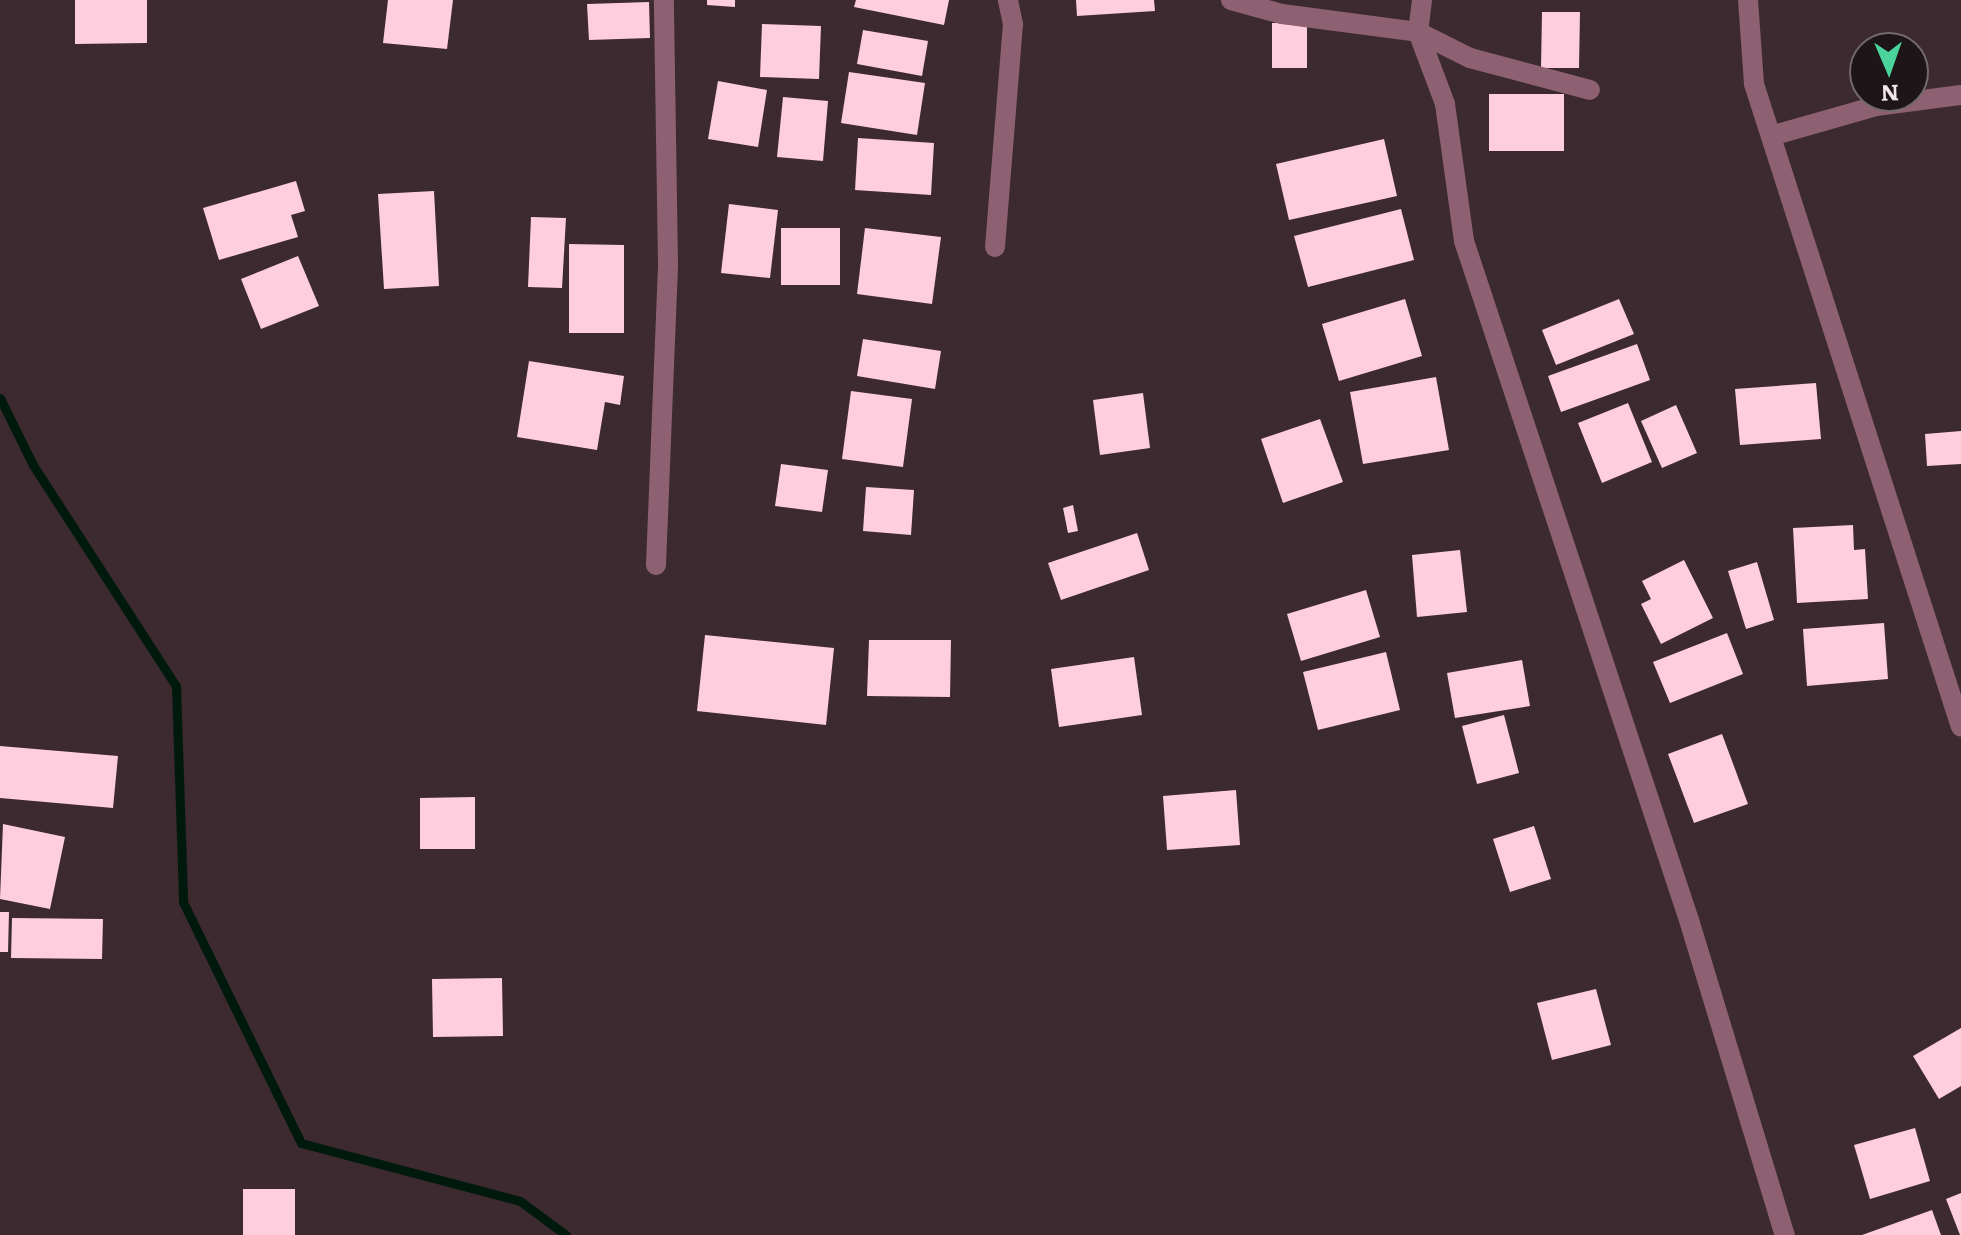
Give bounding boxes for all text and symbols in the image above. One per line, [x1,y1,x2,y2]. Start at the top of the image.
north arrow [1849,32,1929,112]
text: N [1880,78,1900,111]

